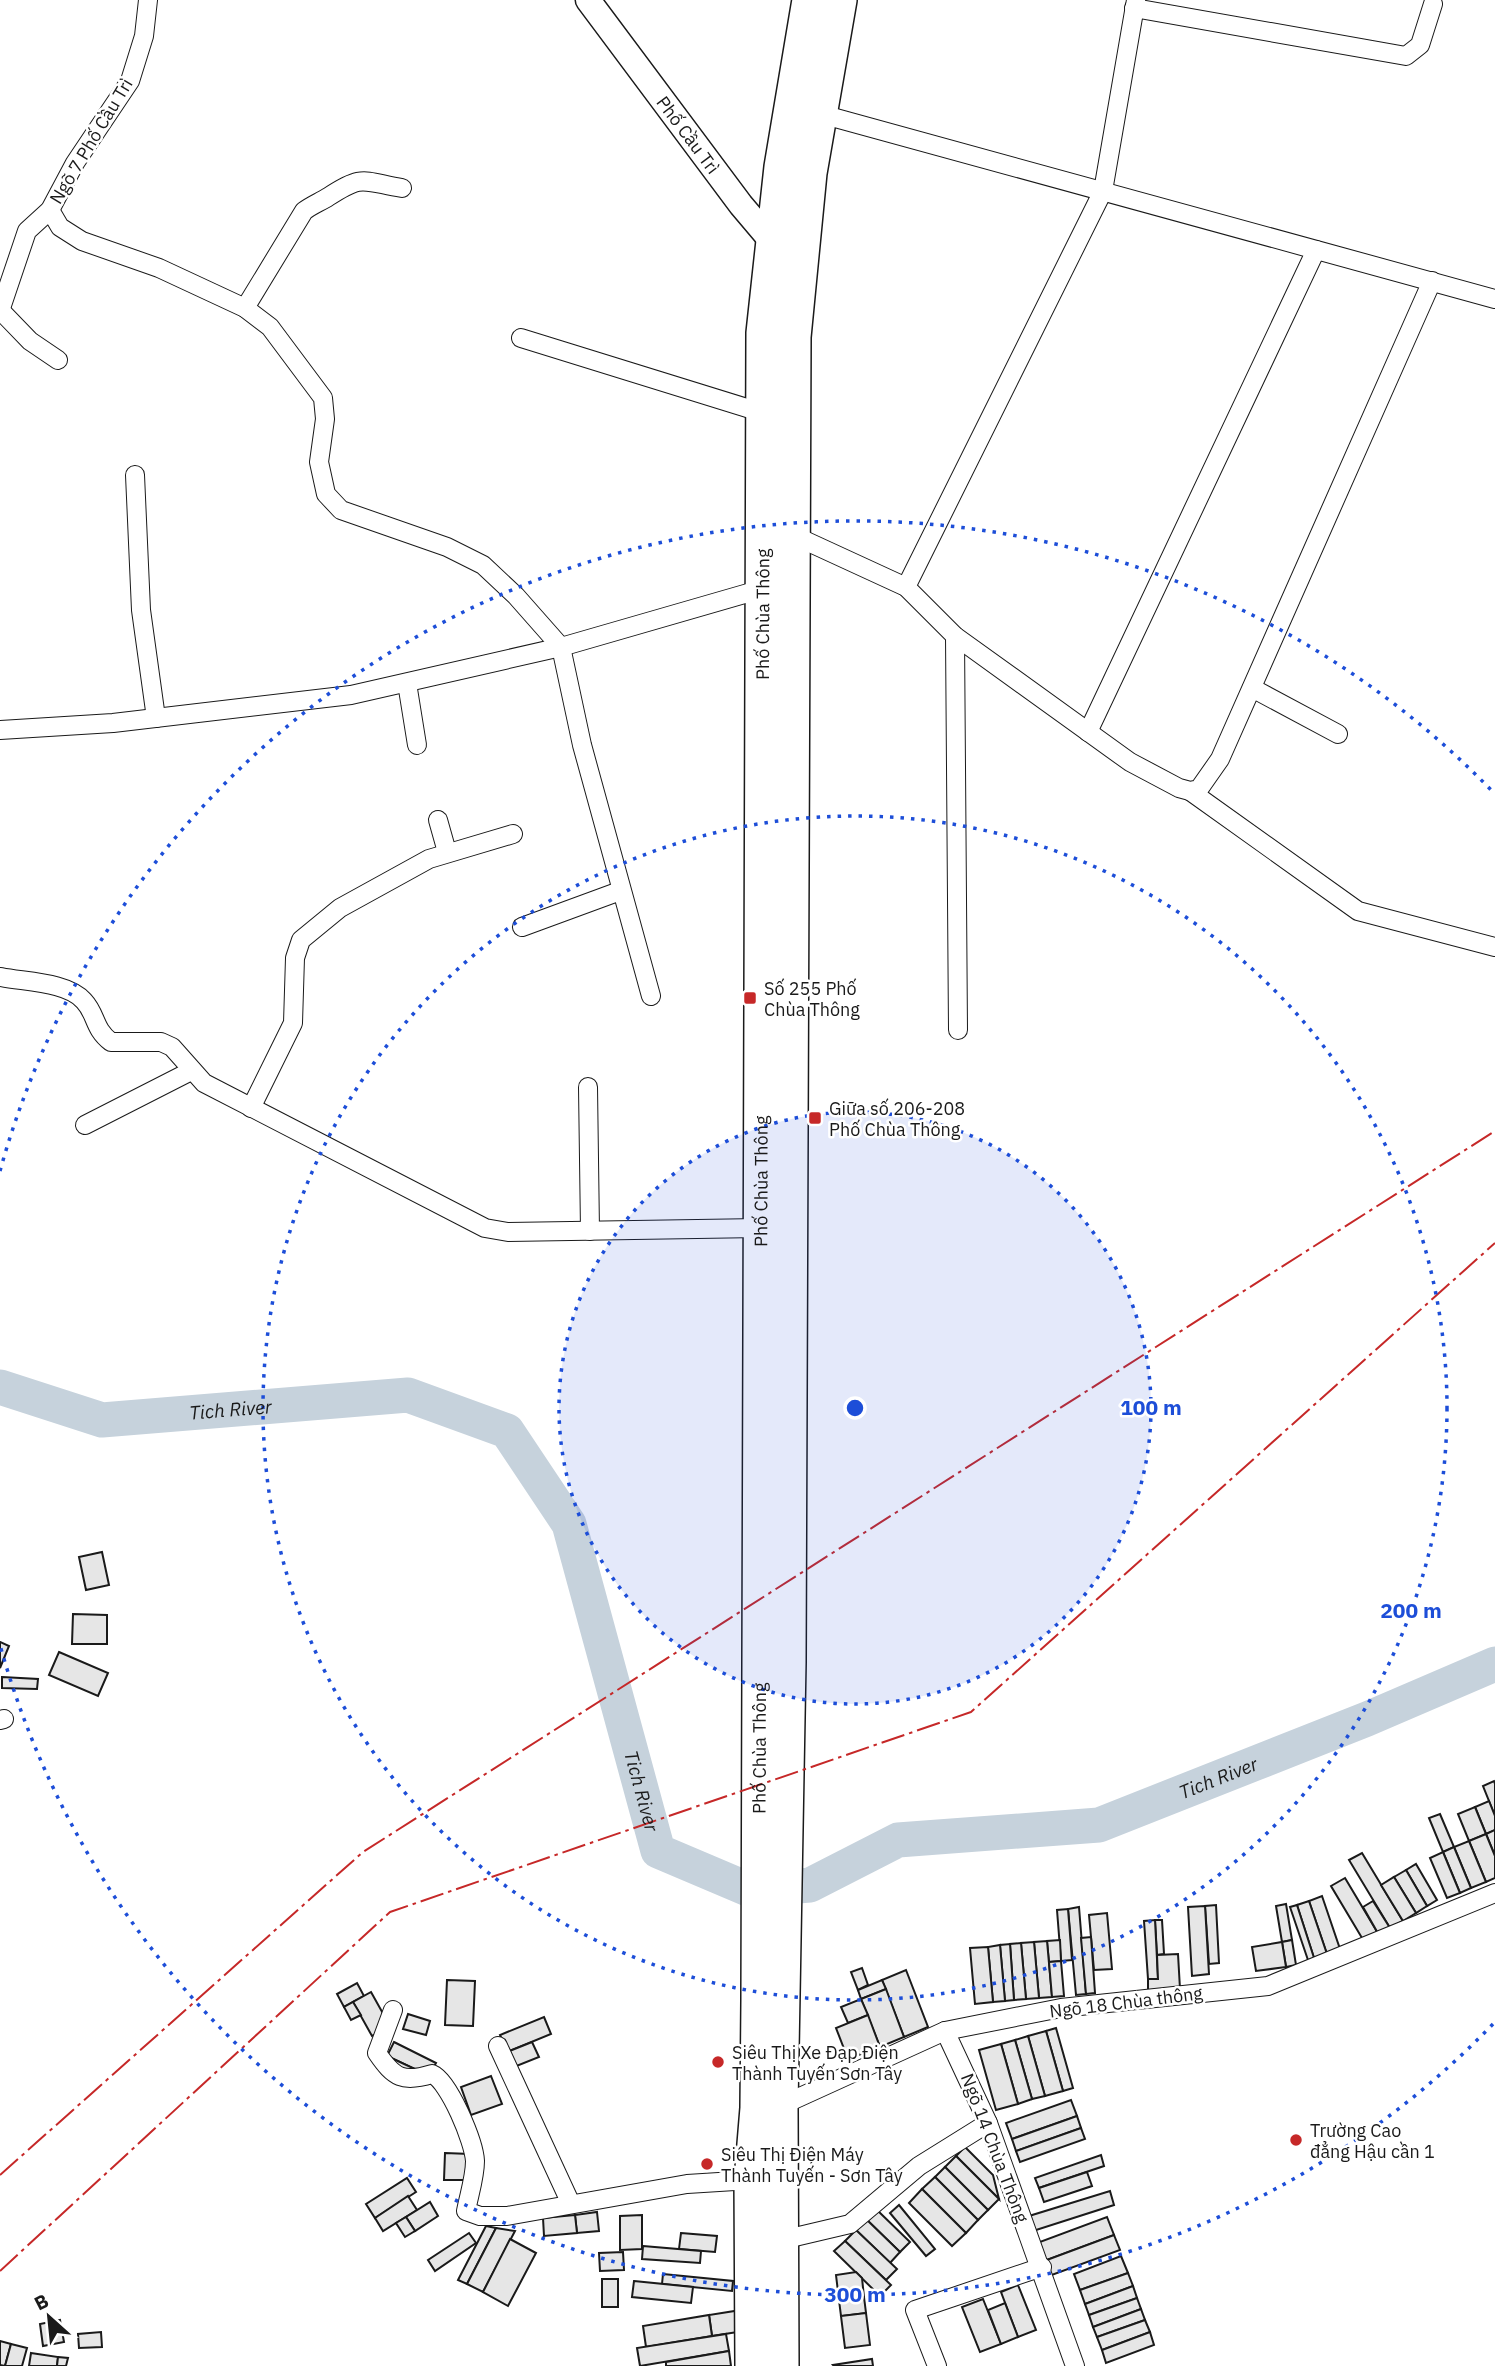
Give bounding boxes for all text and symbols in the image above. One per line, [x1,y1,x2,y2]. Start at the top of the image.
street label: Ngõ 7 Phố Cầu Trì [44,74,138,208]
street label: Phố Cầu Trì [652,91,725,178]
street label: Phố Chùa Thông [750,548,774,680]
place label: Số 255 Phố Chùa Thông [764,977,860,1021]
marker: Số 255 Phố Chùa Thông [742,990,758,1006]
place label: Giữa số 206-208 Phố Chùa Thông [829,1097,965,1141]
marker: Giữa số 206-208 Phố Chùa Thông [807,1110,823,1126]
street label: Phố Chùa Thông [749,1115,772,1247]
text: 100 m [1120,1393,1182,1421]
water label: Tich River [188,1394,274,1425]
centre of rings [843,1396,867,1420]
text: 200 m [1380,1596,1442,1624]
street label: Phố Chùa Thông [747,1682,770,1814]
water label: Tich River [619,1748,664,1835]
water label: Tich River [1175,1751,1262,1804]
street label: Ngõ 18 Chùa thông [1048,1981,1204,2023]
place label: Siêu Thị Xe Đạp Điện Thành Tuyến Sơn Tây [732,2041,902,2085]
marker: Siêu Thị Xe Đạp Điện Thành Tuyến Sơn Tây [710,2054,726,2070]
street label: Ngõ 14 Chùa Thông [956,2070,1034,2226]
place label: Trường Cao đẳng Hậu cần 1 [1310,2119,1435,2163]
marker: Trường Cao đẳng Hậu cần 1 [1288,2132,1304,2148]
place label: Siêu Thị Điện Máy Thành Tuyến - Sơn Tây [721,2143,903,2187]
marker: Siêu Thị Điện Máy Thành Tuyến - Sơn Tây [699,2156,715,2172]
text: 300 m [824,2280,886,2308]
north arrow [14,2282,84,2352]
text: B [30,2288,52,2315]

